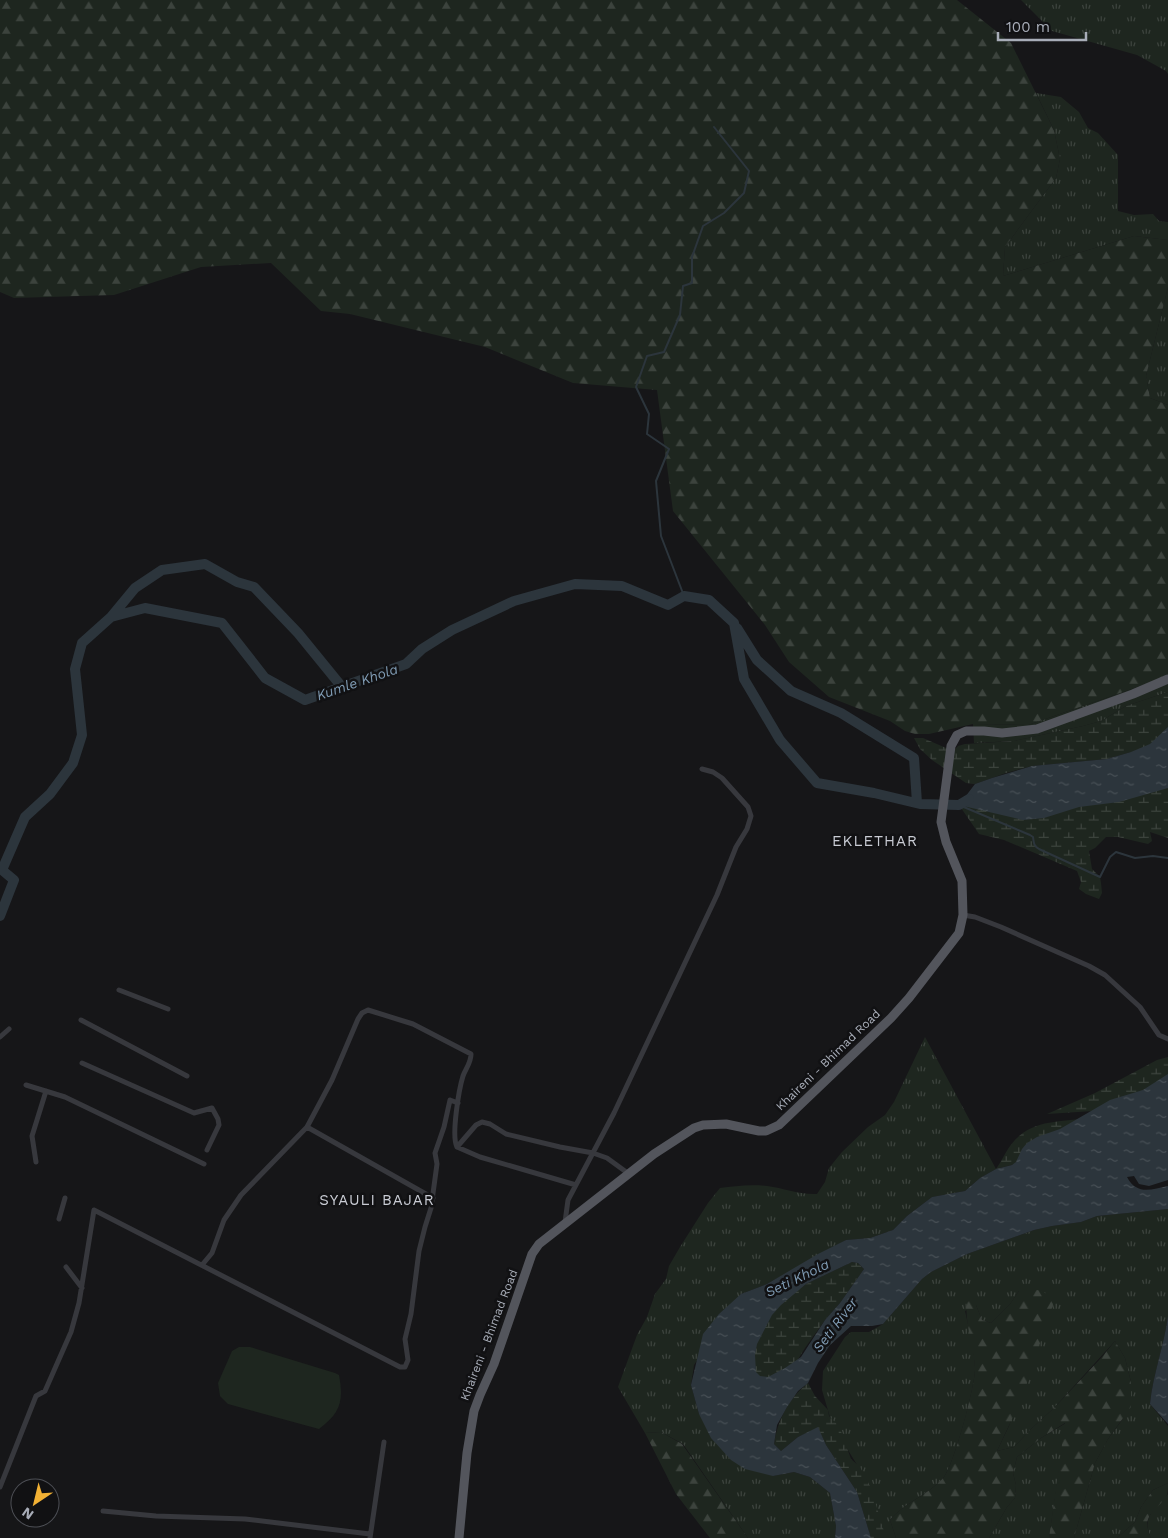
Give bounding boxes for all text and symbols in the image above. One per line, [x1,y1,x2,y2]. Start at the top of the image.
scale bar [998,10,1086,42]
text: 100 m [1006,18,1050,36]
water label: Kumle Khola [314,660,400,703]
district label: EKLETHAR [832,832,918,850]
street label: Khaireni - Bhimad Road [773,1007,883,1113]
district label: SYAULI BAJAR [319,1191,435,1209]
water label: Seti Khola [763,1256,832,1300]
street label: Khaireni - Bhimad Road [457,1267,521,1403]
water label: Seti River [809,1294,861,1355]
north arrow [10,1478,60,1528]
text: N [19,1504,36,1523]

